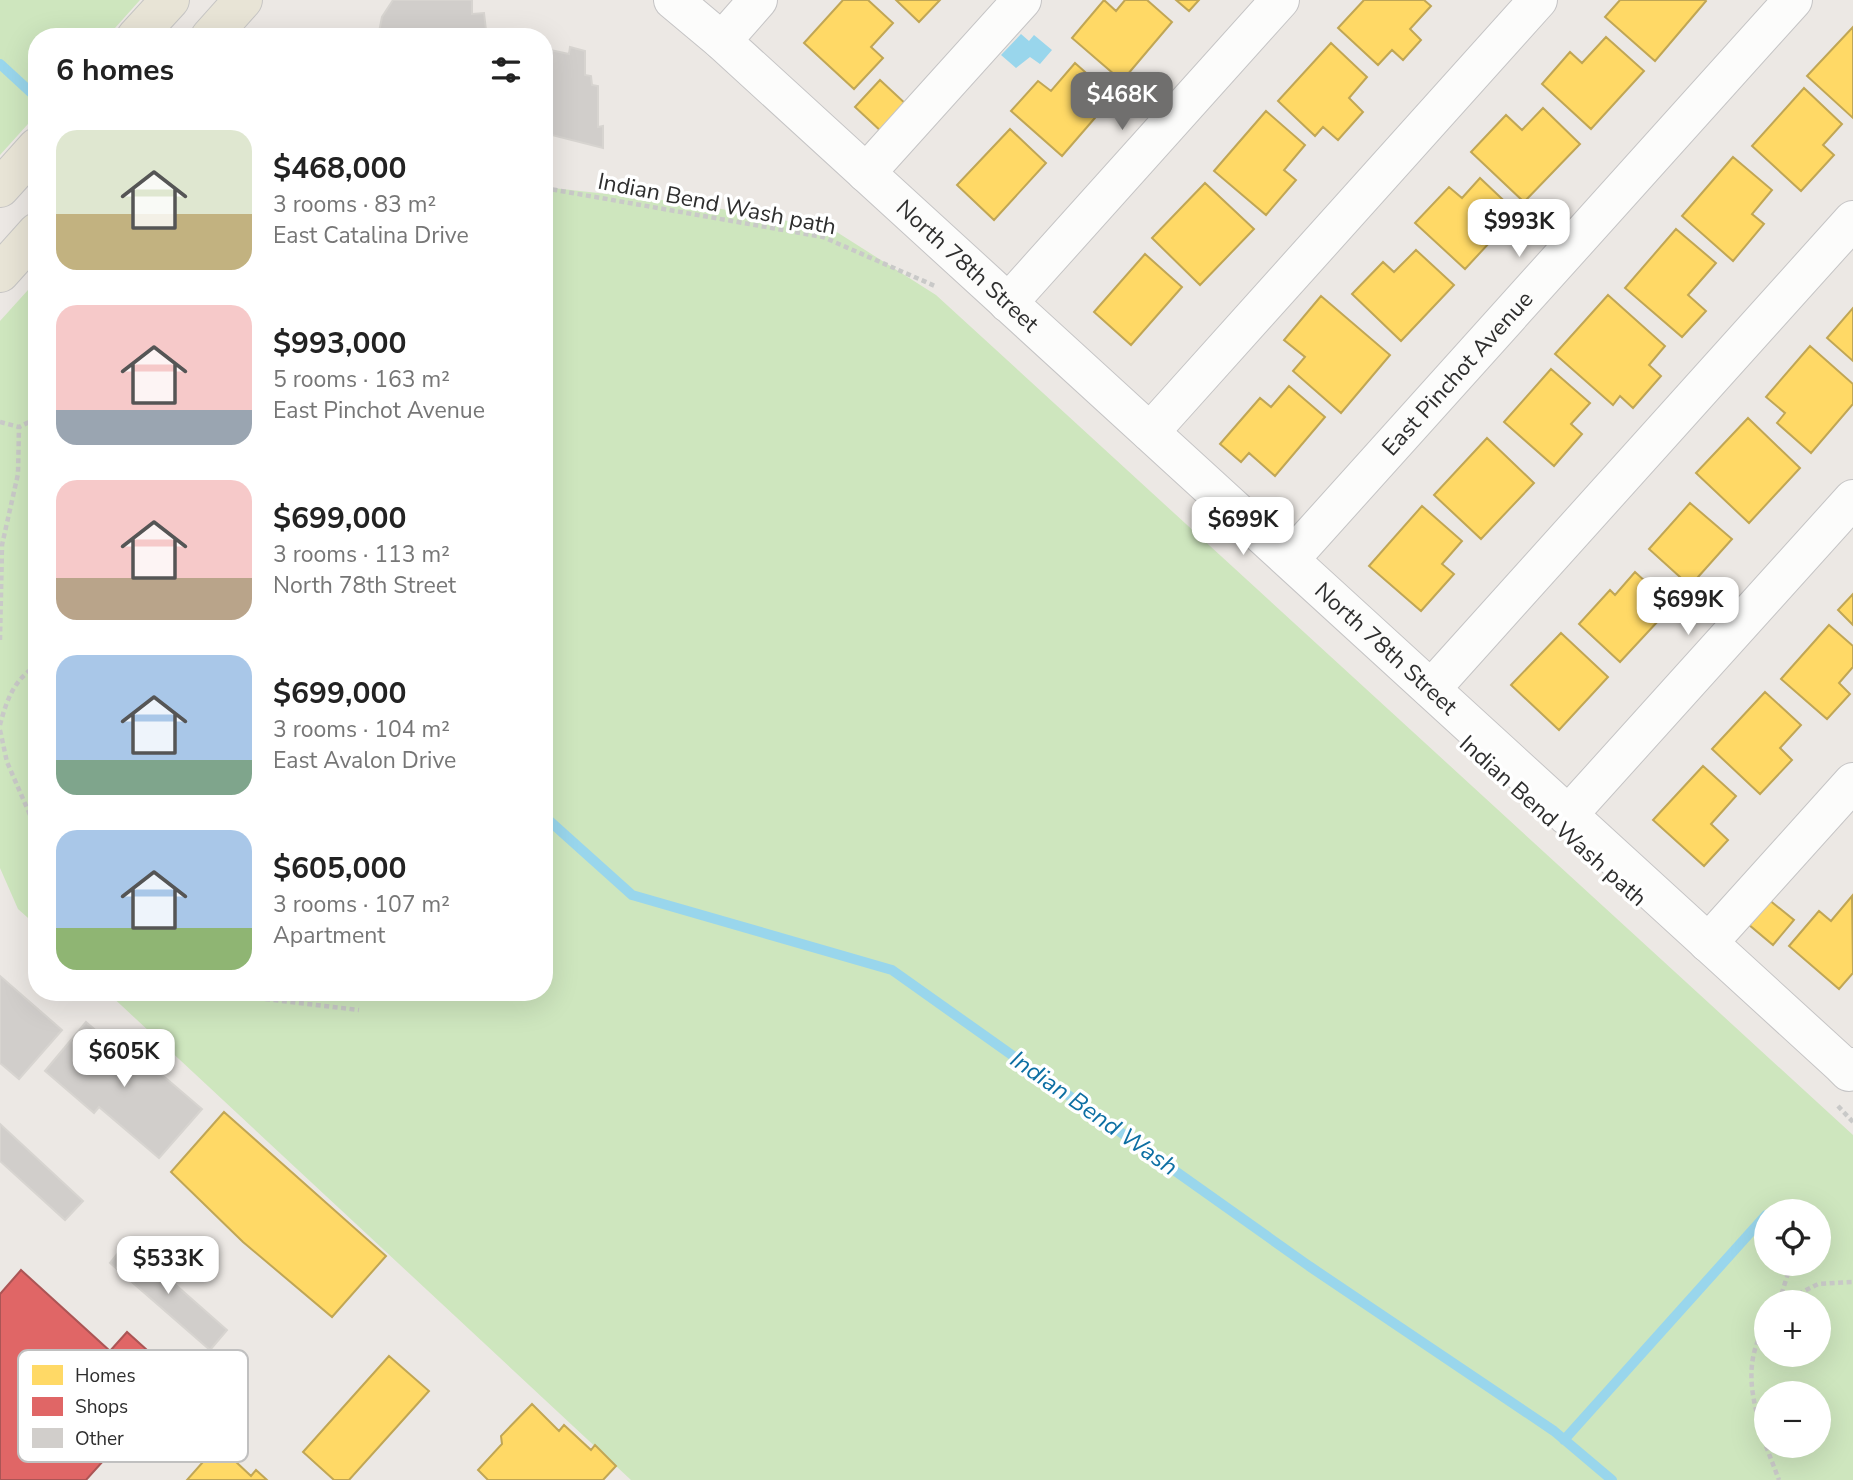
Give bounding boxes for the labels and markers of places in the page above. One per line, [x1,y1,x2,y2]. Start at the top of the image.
pin: $468K [1073,72,1171,132]
pin: $993K [1470,200,1568,259]
pin: $699K [1194,498,1292,557]
pin: $699K [1639,578,1737,637]
pin: $605K [75,1030,173,1089]
pin: $533K [119,1236,217,1296]

